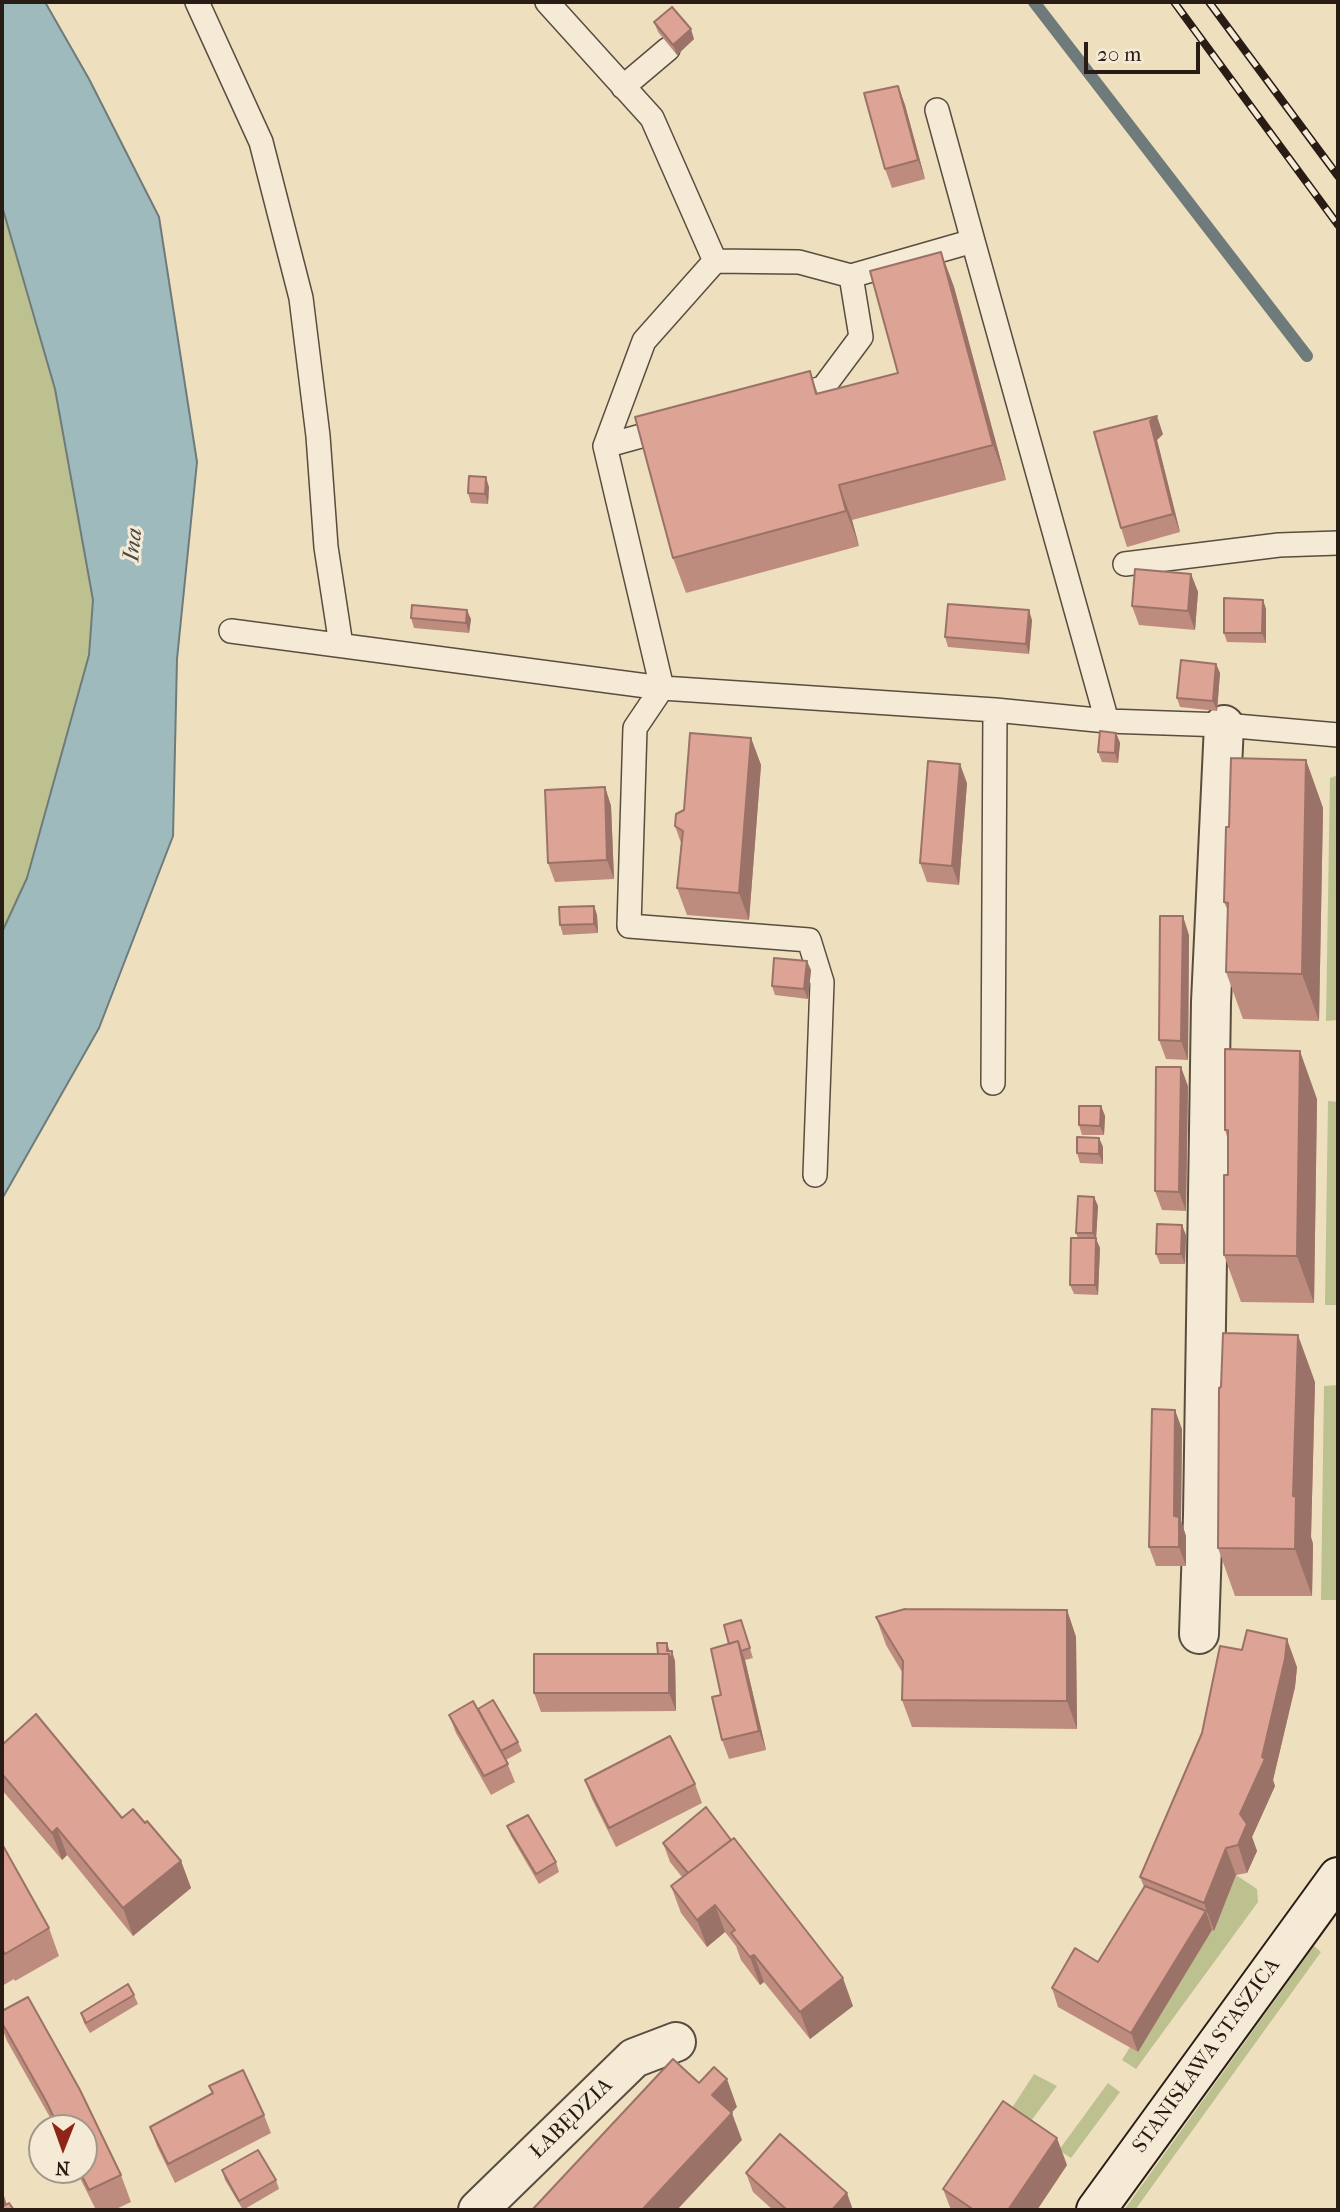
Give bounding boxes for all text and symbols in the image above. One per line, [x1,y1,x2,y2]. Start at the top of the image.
scale bar [1088,28,1204,72]
text: 20 m [1097,42,1141,66]
water label: Ina [119,527,149,563]
street label: STANISŁAWA STASZICA [1128,1954,1286,2158]
street label: ŁABĘDZIA [525,2073,619,2165]
north arrow [28,2114,98,2184]
text: N [55,2157,70,2179]

